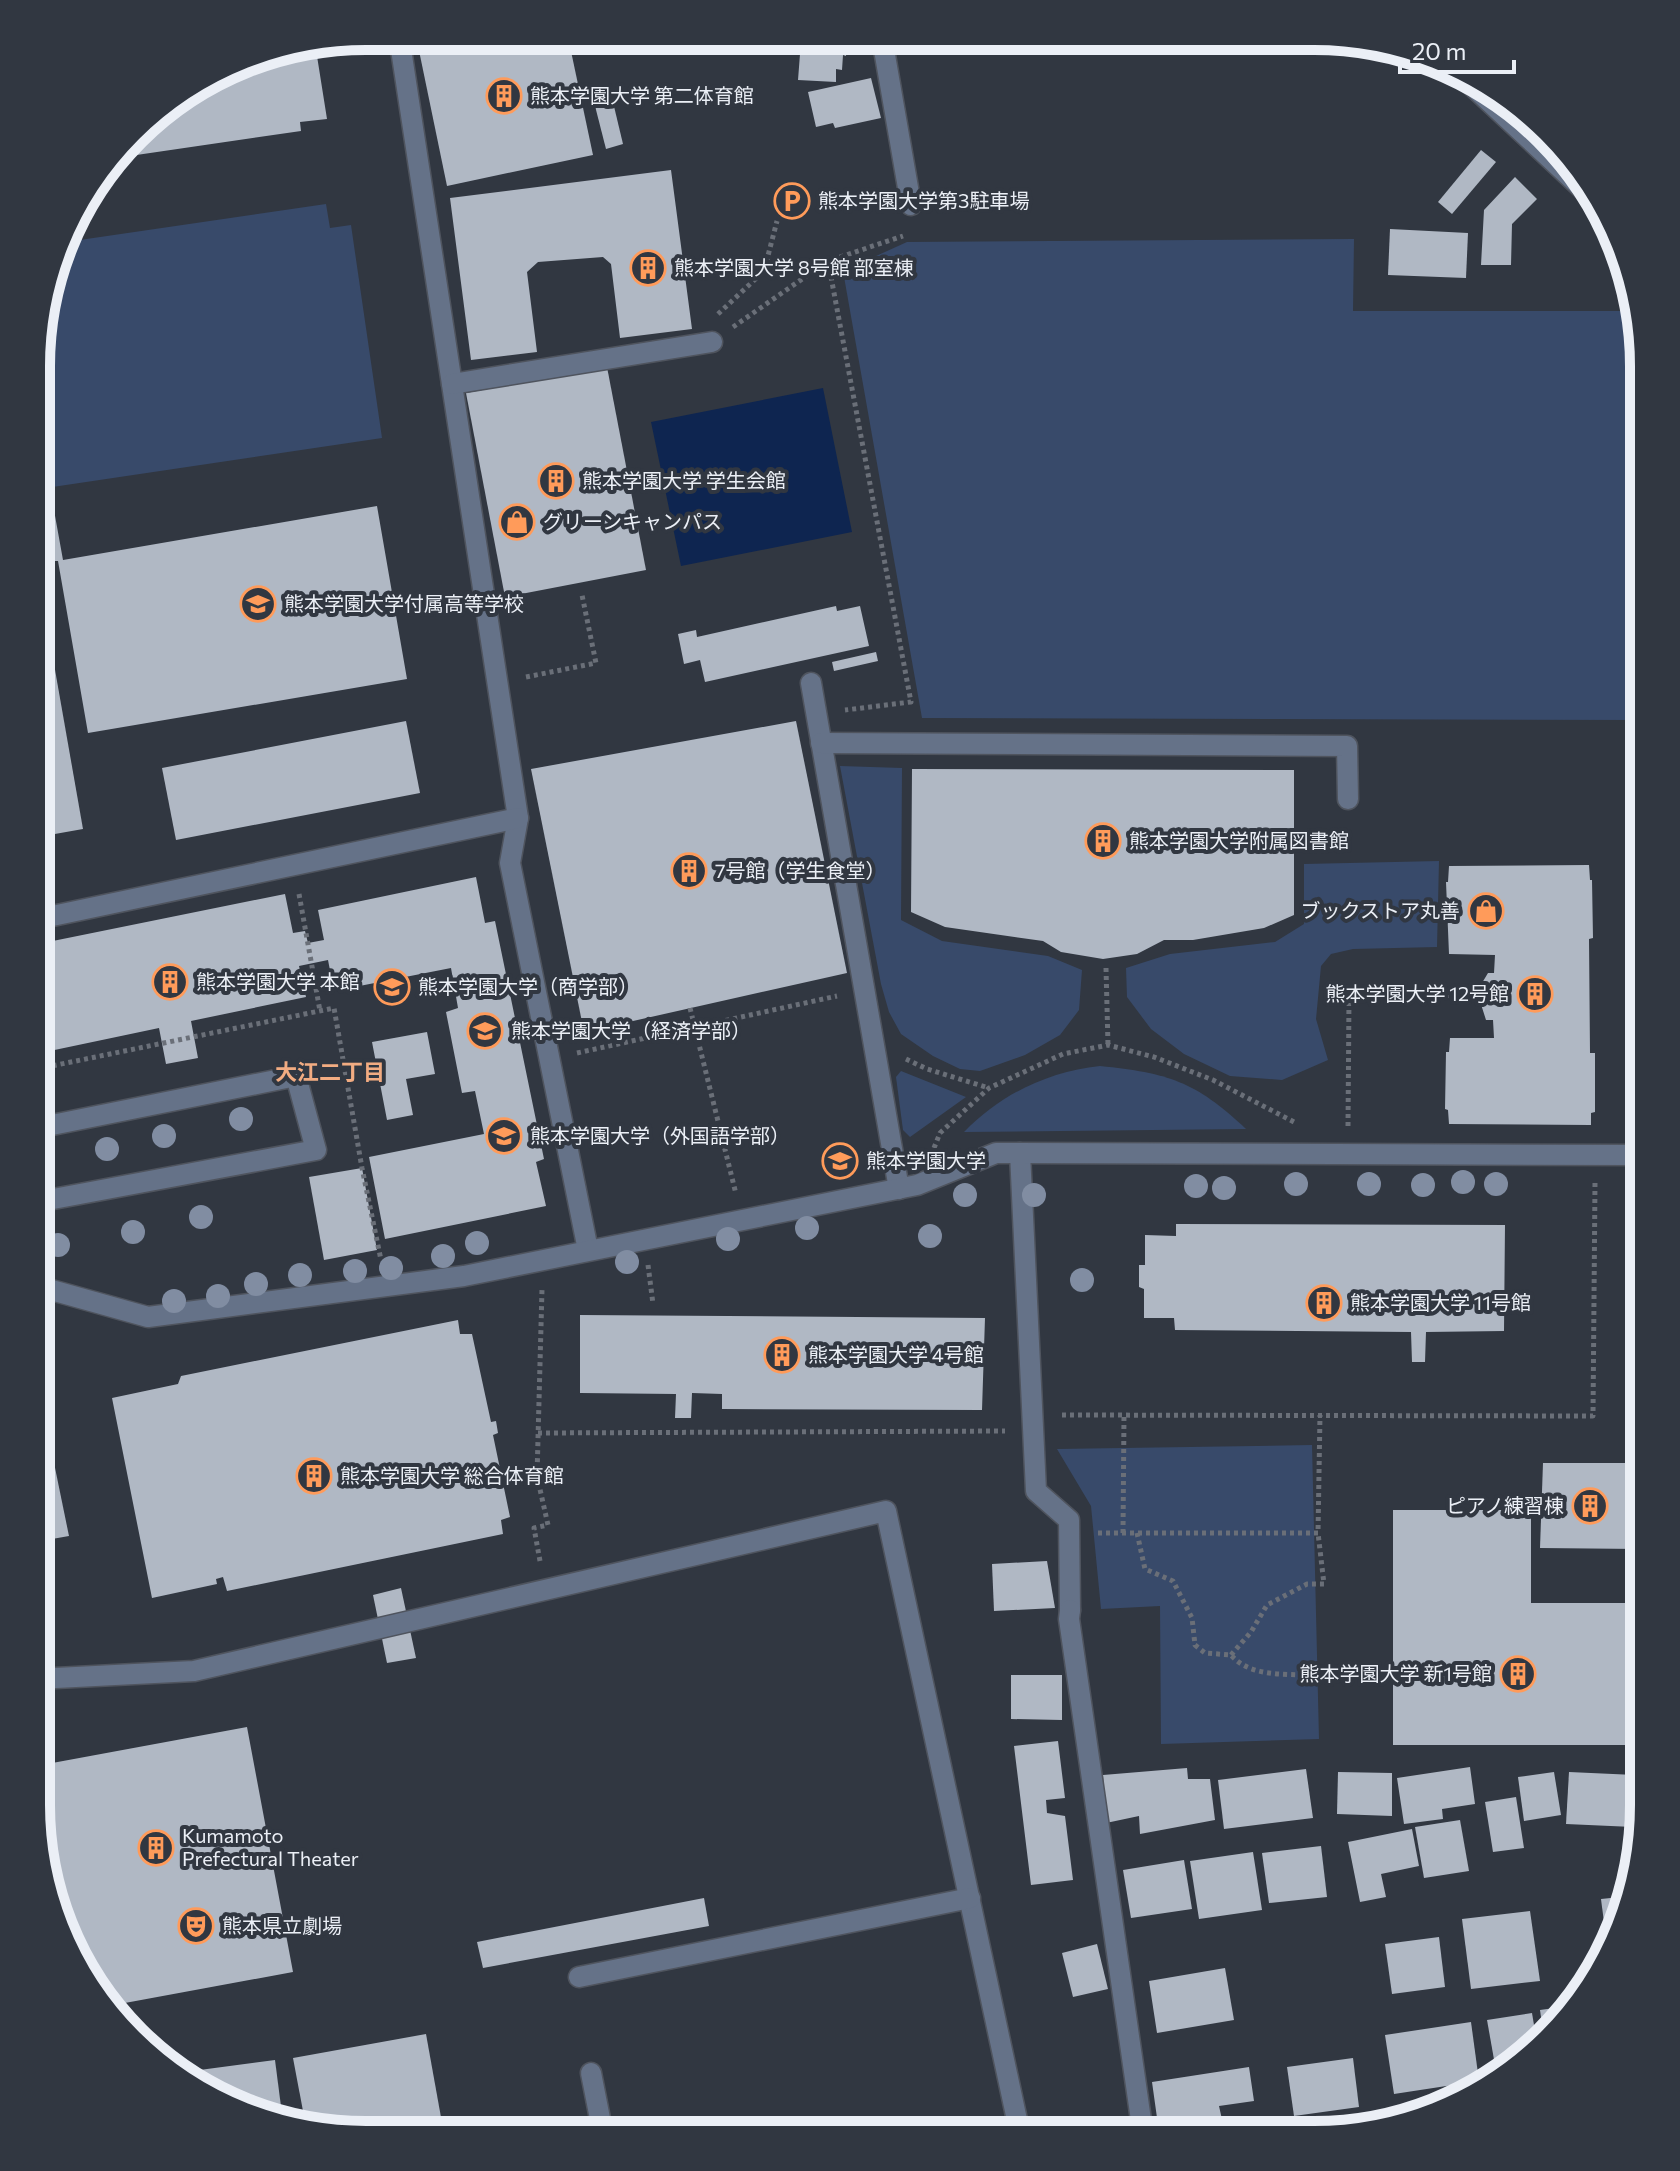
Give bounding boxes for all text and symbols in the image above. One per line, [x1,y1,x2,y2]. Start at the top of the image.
scale bar [1400,24,1514,74]
text: 20 m [1412,36,1466,65]
building icon: 熊本学園大学 第二体育館 [485,77,523,115]
place label: 熊本学園大学 第二体育館 [530,83,754,107]
parking icon: 熊本学園大学第3駐車場 [773,182,811,220]
place label: 熊本学園大学第3駐車場 [818,188,1029,212]
building icon: 熊本学園大学 8号館 部室棟 [629,249,667,287]
place label: 熊本学園大学 8号館 部室棟 [674,255,914,279]
building icon: 熊本学園大学 学生会館 [537,462,575,500]
place label: 熊本学園大学 学生会館 [582,468,786,492]
shop icon: グリーンキャンパス [498,503,536,541]
place label: グリーンキャンパス [543,509,722,533]
school or university icon: 熊本学園大学付属高等学校 [239,585,277,623]
place label: 熊本学園大学付属高等学校 [284,591,524,615]
building icon: 熊本学園大学附属図書館 [1084,822,1122,860]
place label: 熊本学園大学附属図書館 [1129,828,1349,852]
building icon: 7号館（学生食堂） [670,852,708,890]
place label: 7号館（学生食堂） [715,858,886,882]
shop icon: ブックストア丸善 [1467,892,1505,930]
place label: ブックストア丸善 [1301,898,1460,922]
building icon: 熊本学園大学 本館 [151,963,189,1001]
school or university icon: 熊本学園大学（商学部） [373,968,411,1006]
place label: 熊本学園大学 本館 [196,969,360,993]
place label: 熊本学園大学（商学部） [418,974,638,998]
building icon: 熊本学園大学 12号館 [1516,975,1554,1013]
place label: 熊本学園大学 12号館 [1326,981,1509,1005]
school or university icon: 熊本学園大学（経済学部） [466,1012,504,1050]
place label: 熊本学園大学（経済学部） [511,1018,751,1042]
district label: 大江二丁目 [275,1058,385,1085]
school or university icon: 熊本学園大学（外国語学部） [485,1117,523,1155]
place label: 熊本学園大学（外国語学部） [530,1123,790,1147]
school or university icon: 熊本学園大学 [821,1142,859,1180]
place label: 熊本学園大学 [866,1148,986,1172]
building icon: 熊本学園大学 11号館 [1305,1284,1343,1322]
place label: 熊本学園大学 11号館 [1350,1290,1531,1314]
building icon: 熊本学園大学 4号館 [763,1336,801,1374]
place label: 熊本学園大学 4号館 [808,1342,984,1366]
building icon: 熊本学園大学 総合体育館 [295,1457,333,1495]
place label: 熊本学園大学 総合体育館 [340,1463,564,1487]
building icon: ピアノ練習棟 [1571,1487,1609,1525]
place label: ピアノ練習棟 [1446,1493,1564,1517]
building icon: 熊本学園大学 新1号館 [1499,1655,1537,1693]
place label: 熊本学園大学 新1号館 [1300,1661,1492,1685]
place label: Kumamoto Prefectural Theater [182,1823,359,1870]
building icon: Kumamoto Prefectural Theater [137,1829,175,1867]
theatre icon: 熊本県立劇場 [177,1907,215,1945]
place label: 熊本県立劇場 [222,1913,342,1937]

